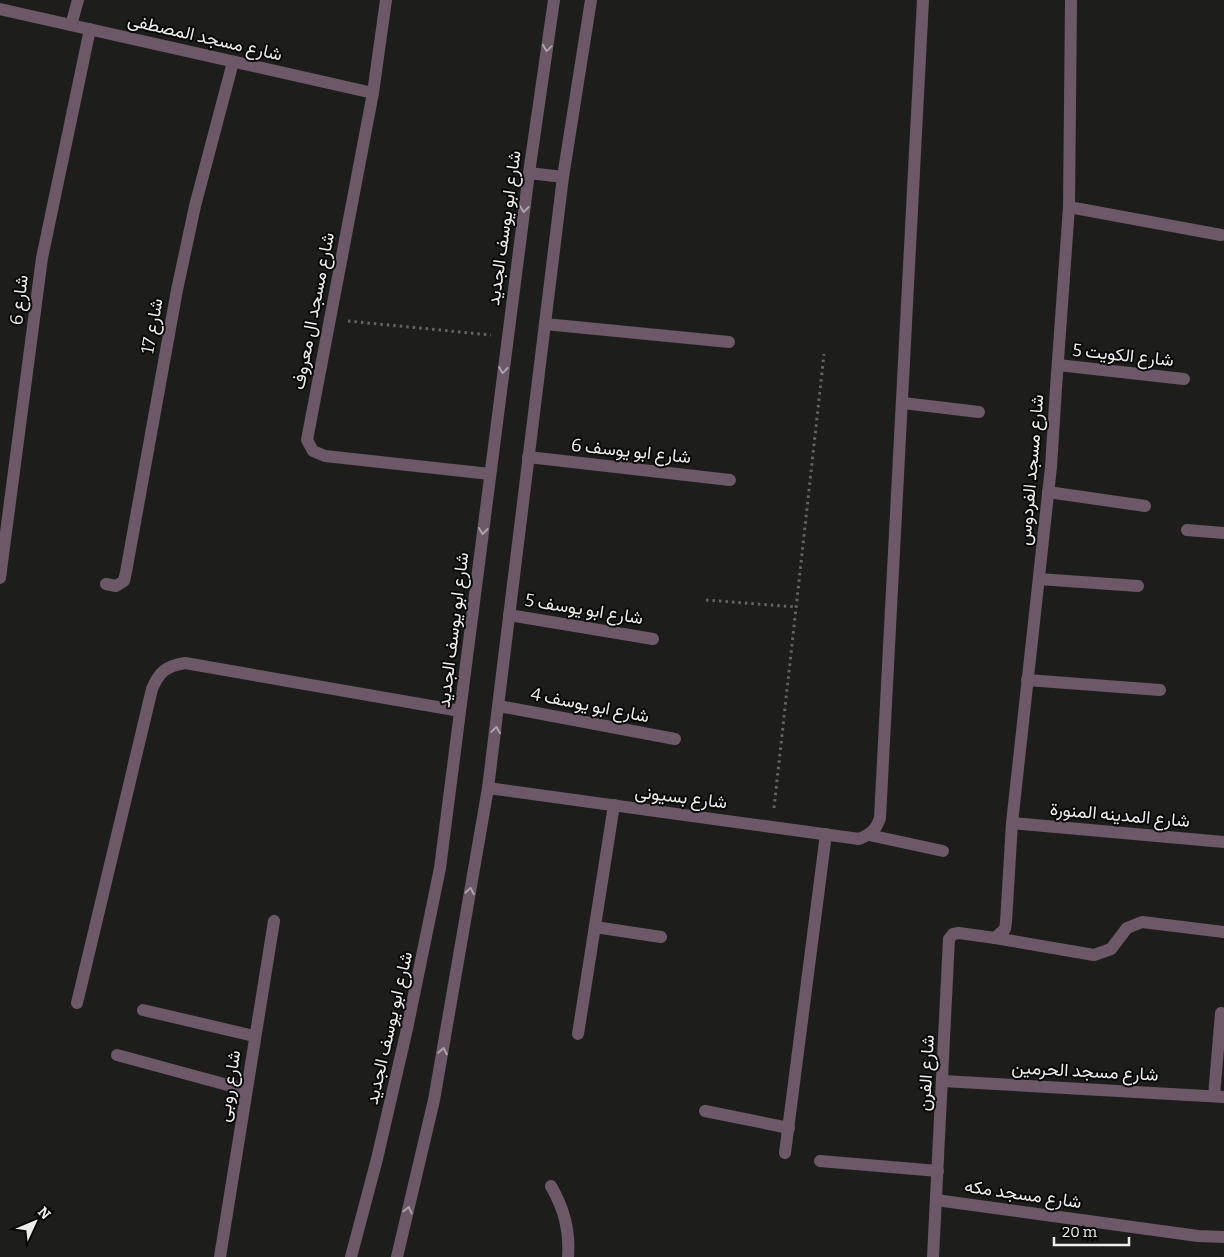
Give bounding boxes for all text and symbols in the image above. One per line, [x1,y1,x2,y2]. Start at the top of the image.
street label: شارع مسجد المصطفى [125,9,284,66]
one-way arrow [542,45,553,53]
street label: شارع ابو يوسف الجديد [482,149,527,307]
one-way arrow [519,205,530,213]
street label: شارع مسجد ال معروف [287,231,340,392]
street label: شارع 6 [5,274,34,326]
street label: شارع 17 [136,297,169,356]
street label: شارع الكويت 5 [1071,339,1175,372]
one-way arrow [498,367,509,375]
street label: شارع مسجد الفردوس [1013,393,1050,547]
street label: شارع ابو يوسف 6 [570,434,692,469]
one-way arrow [478,527,488,536]
street label: شارع ابو يوسف الجديد [433,551,474,709]
street label: شارع ابو يوسف 5 [523,589,645,630]
street label: شارع ابو يوسف 4 [529,683,651,728]
one-way arrow [490,726,501,734]
street label: شارع بسيونى [634,780,728,815]
street label: شارع المدينه المنورة [1049,798,1191,833]
one-way arrow [465,886,475,895]
street label: شارع ابو يوسف الجديد [361,949,418,1107]
street label: شارع الفرن [913,1034,940,1112]
one-way arrow [437,1046,447,1055]
street label: شارع روبى [212,1049,247,1124]
street label: شارع مسجد الحرمين [1011,1056,1159,1087]
street label: شارع مسجد مكه [963,1175,1083,1214]
north arrow [10,1197,60,1247]
text: N [34,1204,54,1223]
one-way arrow [402,1205,413,1214]
scale bar [1054,1214,1129,1246]
text: 20 m [1062,1223,1098,1241]

